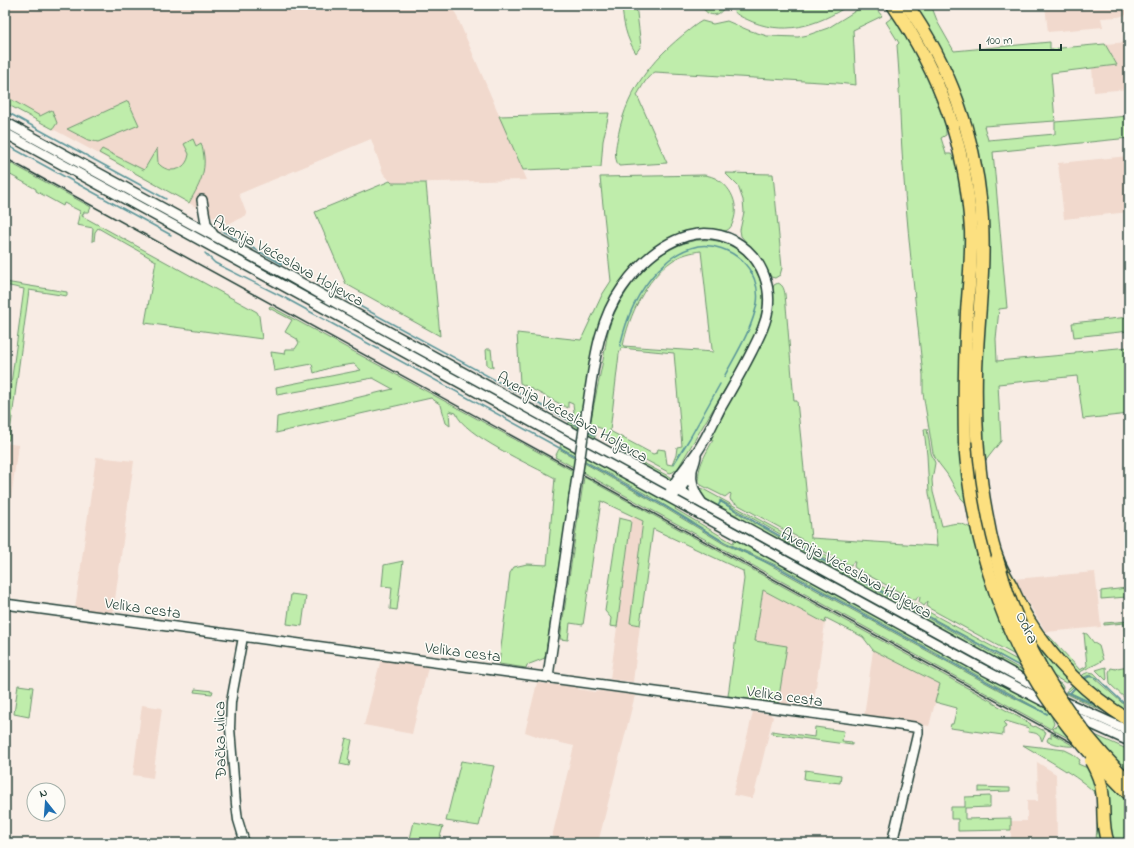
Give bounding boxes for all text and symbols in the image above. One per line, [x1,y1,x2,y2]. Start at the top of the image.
scale bar [980,26,1061,52]
text: 100 m [986,32,1013,50]
street label: Avenija Većeslava Holjevca [208,210,368,313]
street label: Avenija Većeslava Holjevca [492,366,652,469]
street label: Avenija Većeslava Holjevca [776,522,936,625]
street label: Velika cesta [102,592,182,626]
street label: Odra [1008,608,1044,648]
street label: Velika cesta [422,636,502,670]
street label: Velika cesta [744,680,824,714]
street label: Đačka ulica [208,701,234,780]
north arrow [26,782,66,822]
text: N [37,785,49,802]

